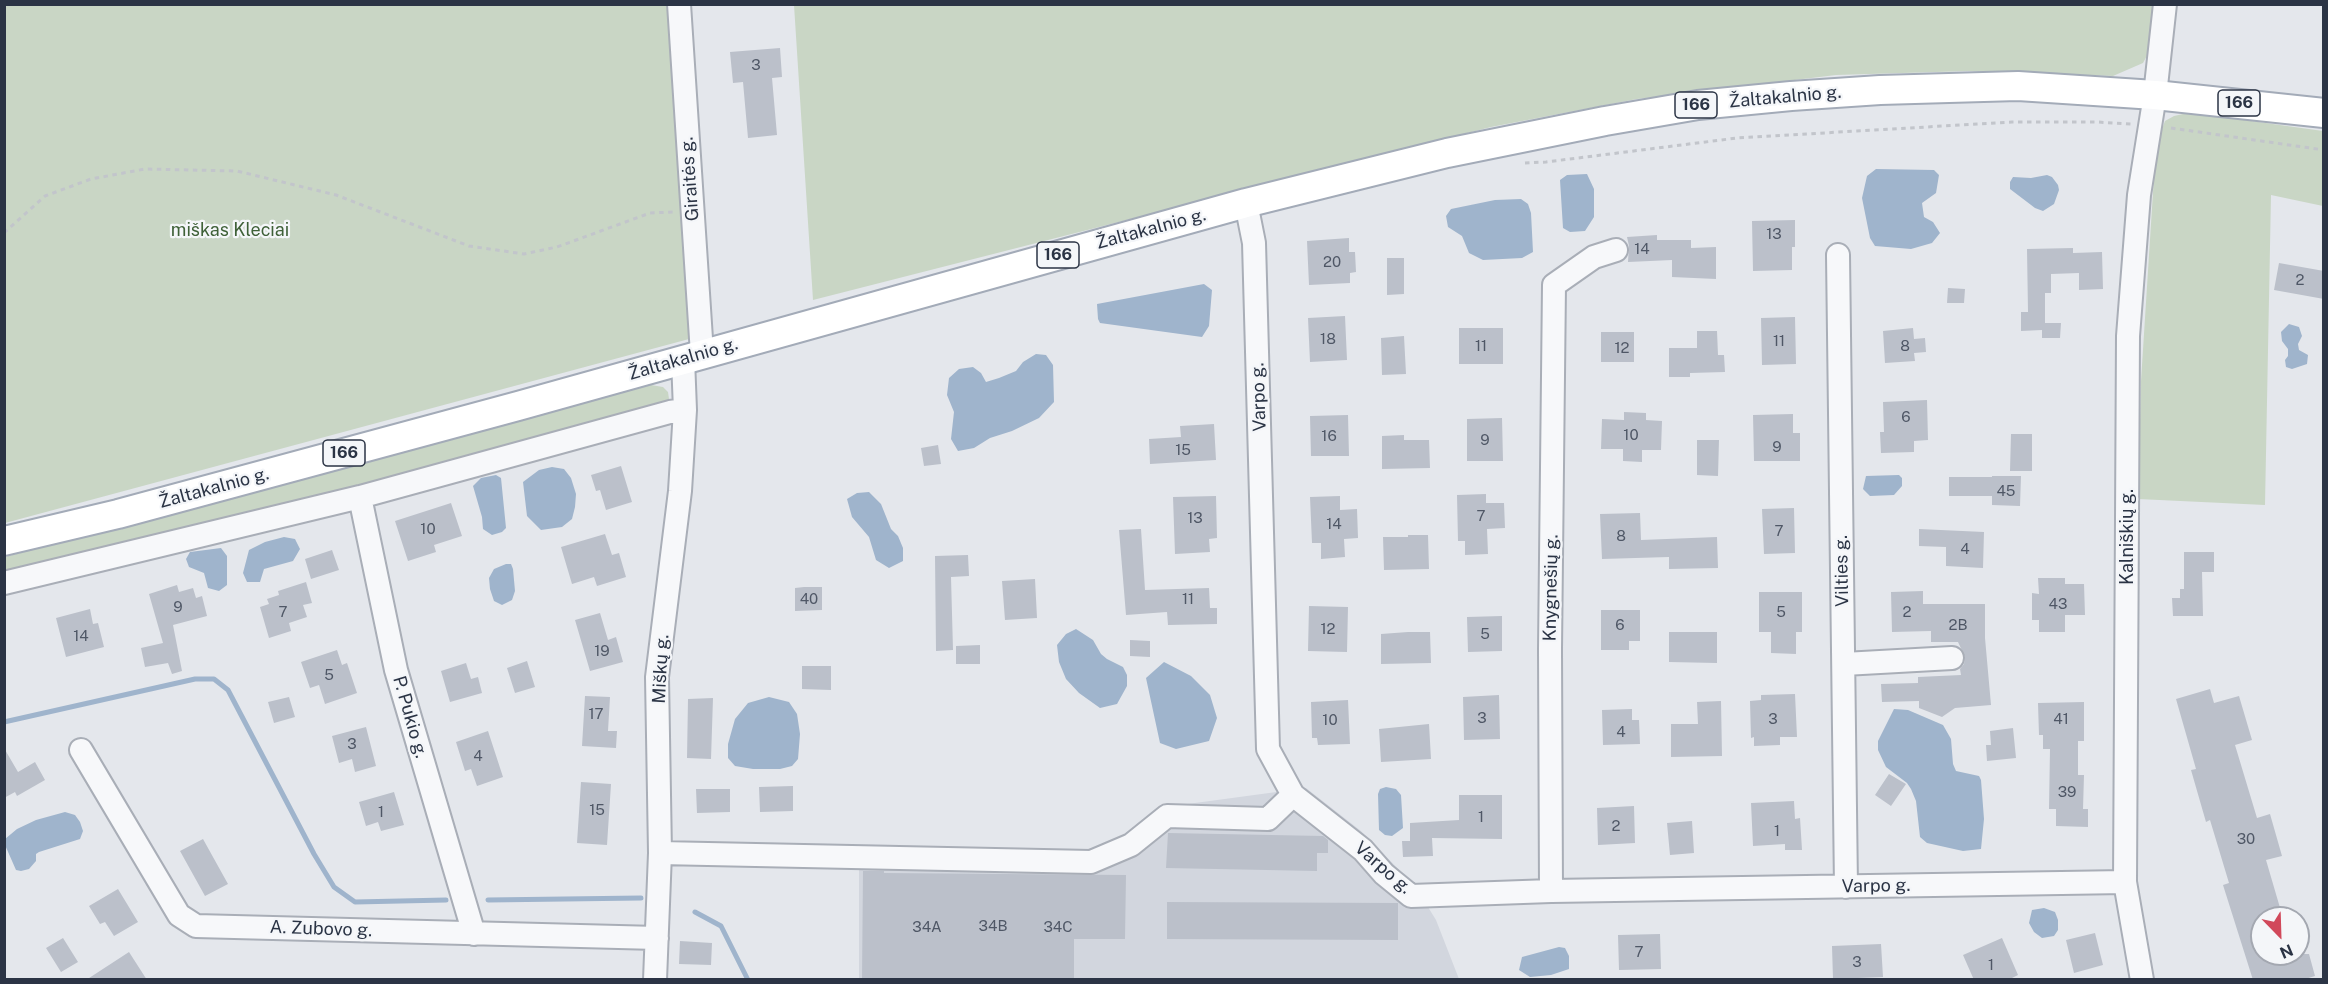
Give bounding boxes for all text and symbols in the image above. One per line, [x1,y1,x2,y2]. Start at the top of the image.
house number: 3 [751,56,761,74]
street label: Žaltakalnio g. [1728,81,1842,113]
road number: 166 [2218,90,2260,116]
road number: 166 [1675,92,1717,118]
street label: Giraitės g. [676,136,704,222]
street label: Žaltakalnio g. [1094,204,1208,254]
park label: miškas Kleciai [171,219,289,241]
house number: 13 [1766,225,1782,243]
house number: 14 [1634,240,1650,258]
road number: 166 [1037,242,1079,268]
house number: 20 [1323,253,1341,271]
house number: 2 [2296,271,2304,289]
house number: 18 [1320,330,1336,348]
house number: 11 [1773,332,1785,350]
street label: Žaltakalnio g. [626,333,740,385]
house number: 11 [1475,337,1487,355]
house number: 8 [1900,337,1910,355]
house number: 12 [1614,339,1630,357]
street label: Varpo g. [1247,362,1271,432]
house number: 6 [1901,408,1911,426]
house number: 10 [1623,426,1639,444]
house number: 16 [1321,427,1337,445]
house number: 9 [1480,431,1490,449]
house number: 9 [1772,438,1782,456]
road number: 166 [323,440,365,466]
house number: 15 [1175,441,1191,459]
street label: Žaltakalnio g. [157,463,271,513]
house number: 45 [1997,482,2015,500]
street label: Kalniškių g. [2116,489,2138,585]
house number: 7 [1476,507,1486,525]
house number: 13 [1187,509,1203,527]
house number: 14 [1326,515,1342,533]
house number: 10 [420,520,436,538]
house number: 7 [1774,522,1784,540]
house number: 8 [1616,527,1626,545]
street label: Knygnešių g. [1539,534,1563,642]
street label: Vilties g. [1831,535,1853,607]
house number: 4 [1960,540,1970,558]
house number: 40 [800,590,818,608]
house number: 11 [1182,590,1194,608]
house number: 43 [2049,595,2067,613]
house number: 9 [173,598,183,616]
house number: 7 [278,603,288,621]
house number: 5 [1776,603,1786,621]
house number: 2 [1903,603,1911,621]
house number: 6 [1615,616,1625,634]
house number: 2B [1949,616,1967,634]
house number: 12 [1320,620,1336,638]
house number: 5 [1480,625,1490,643]
house number: 14 [73,627,89,645]
street label: Miškų g. [648,634,674,704]
house number: 19 [594,642,610,660]
house number: 5 [324,666,334,684]
street label: P. Pukio g. [388,673,432,761]
house number: 17 [588,705,604,723]
house number: 3 [1477,709,1487,727]
house number: 3 [1768,710,1778,728]
house number: 41 [2053,710,2069,728]
house number: 10 [1322,711,1338,729]
house number: 4 [1616,723,1626,741]
house number: 3 [347,735,357,753]
house number: 4 [473,747,483,765]
house number: 39 [2058,783,2076,801]
house number: 15 [589,801,605,819]
house number: 1 [378,803,384,821]
house number: 1 [1478,808,1484,826]
house number: 2 [1612,817,1620,835]
house number: 1 [1774,822,1780,840]
house number: 30 [2237,830,2255,848]
street label: Varpo g. [1350,837,1416,899]
street label: Varpo g. [1841,875,1911,897]
north arrow [2250,906,2310,966]
street label: A. Zubovo g. [269,916,373,942]
house number: 34B [979,917,1007,935]
house number: 34A [912,918,942,936]
house number: 34C [1043,918,1073,936]
text: N [2277,940,2296,962]
house number: 7 [1634,943,1644,961]
house number: 3 [1852,953,1862,971]
house number: 1 [1988,956,1994,974]

